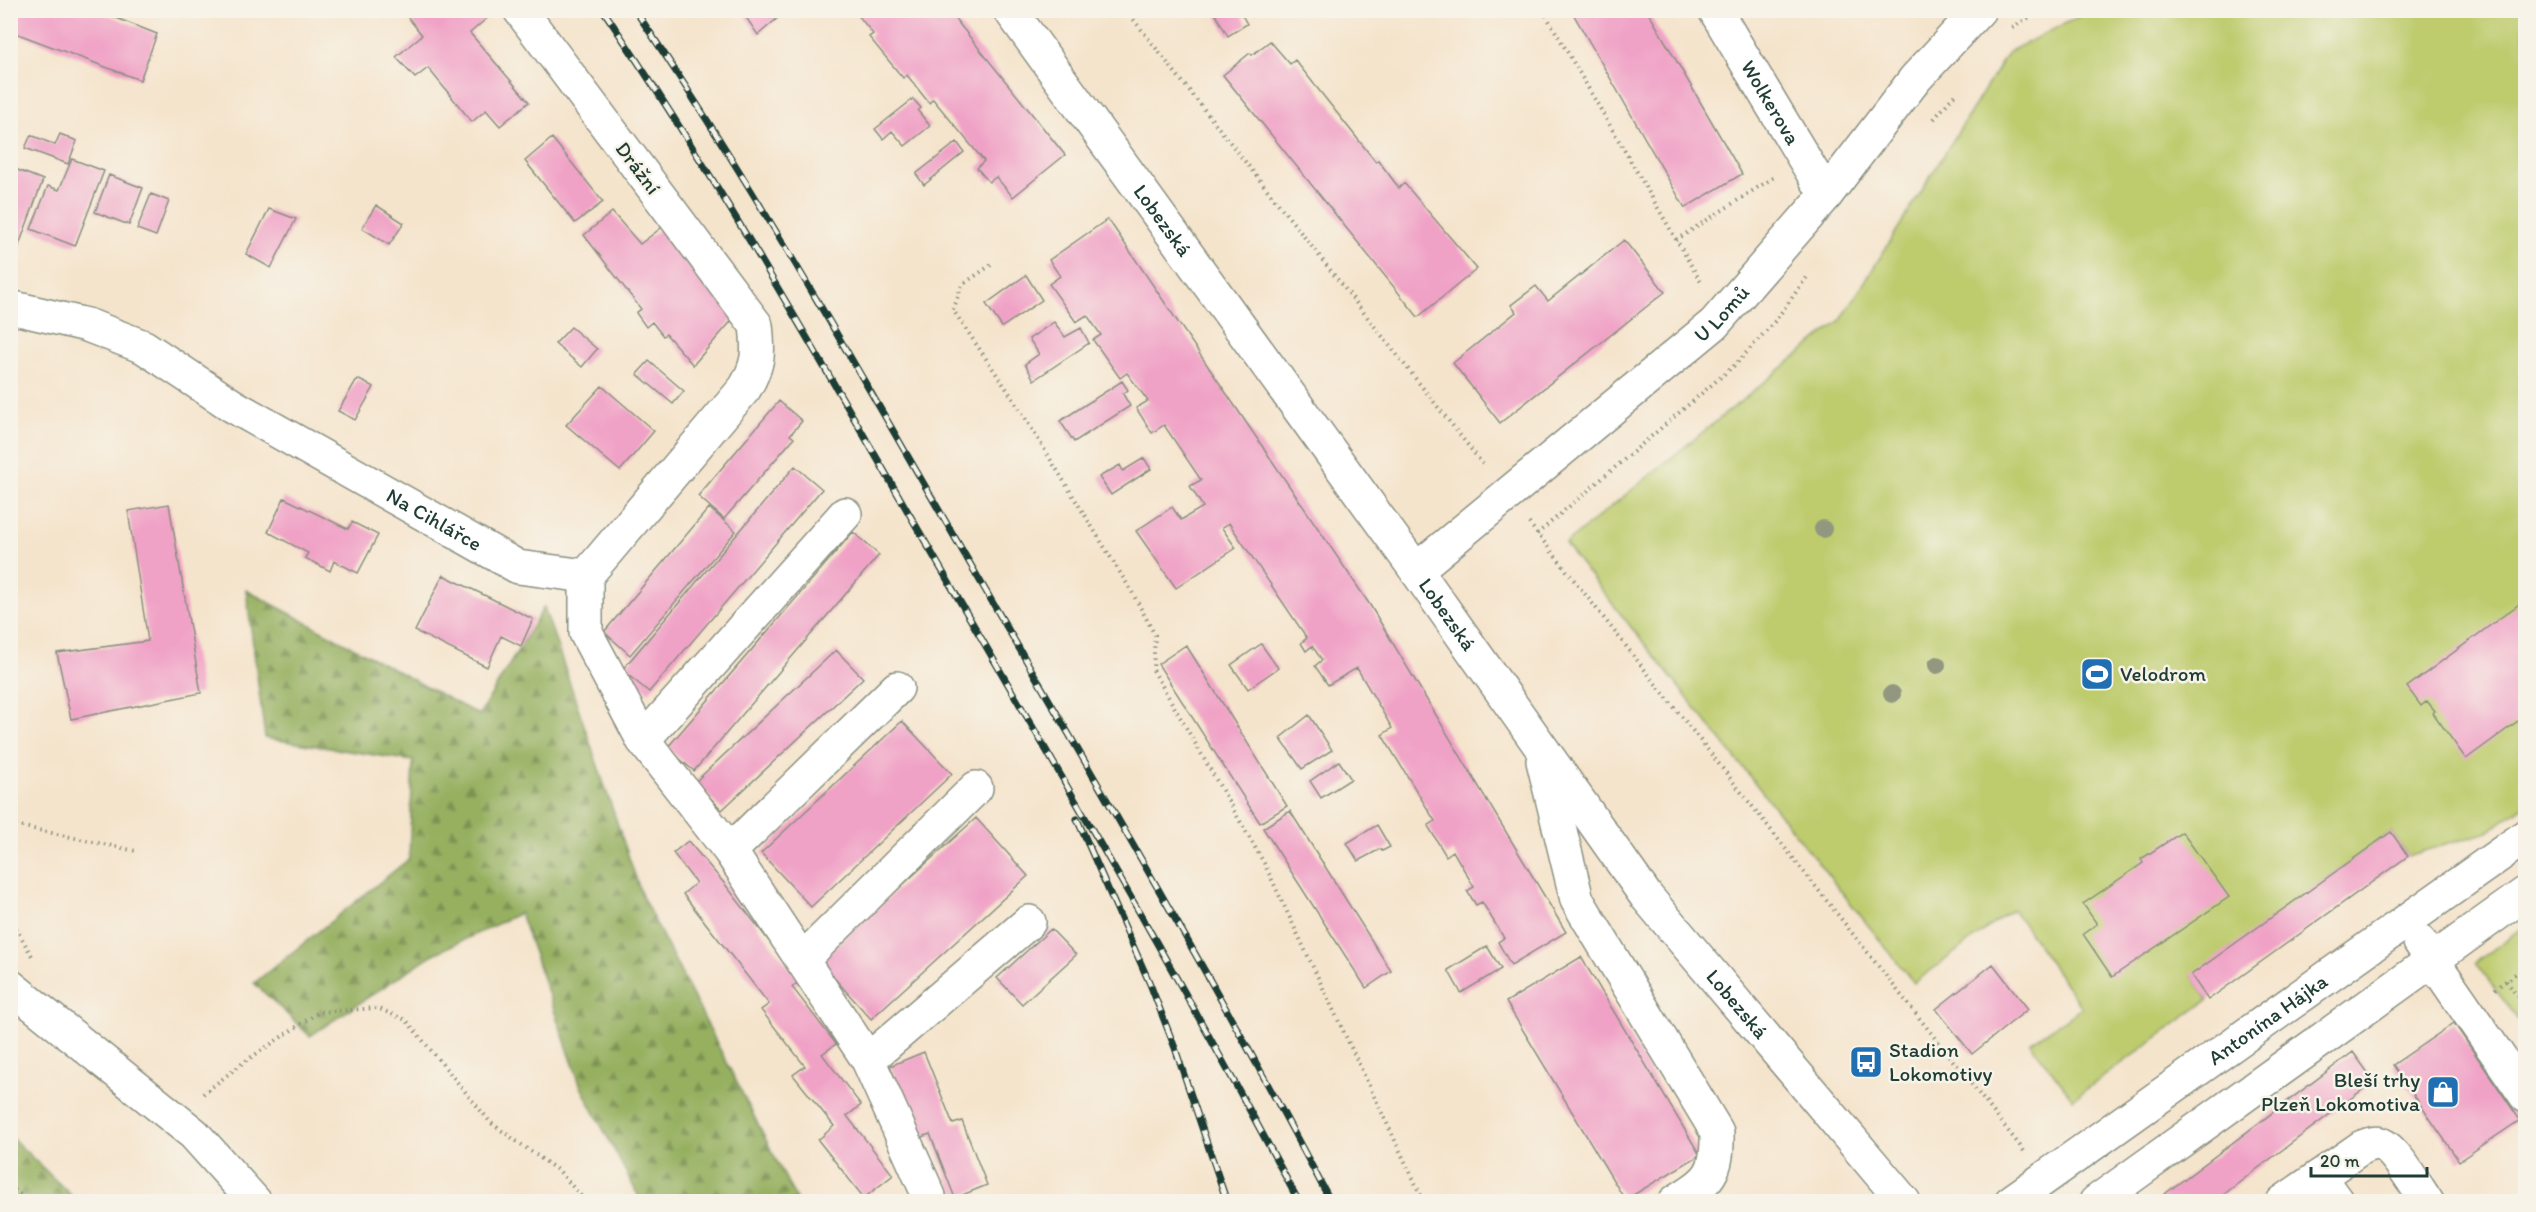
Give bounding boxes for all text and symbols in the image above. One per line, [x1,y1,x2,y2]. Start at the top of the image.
street label: Wolkerova [1736,56,1806,149]
street label: Drážní [611,136,667,199]
street label: Lobezská [1129,179,1198,261]
street label: U Lomů [1689,280,1754,347]
street label: Na Cihlářce [382,482,486,556]
street label: Lobezská [1414,573,1482,655]
sports icon: Velodrom [2079,656,2115,692]
place label: Velodrom [2120,661,2206,686]
street label: Lobezská [1701,964,1774,1044]
street label: Antonína Hájka [2203,968,2332,1070]
place label: Stadion Lokomotivy [1889,1037,1992,1086]
bus stop icon: Stadion Lokomotivy [1848,1044,1884,1080]
place label: Bleší trhy Plzeň Lokomotiva [2261,1067,2420,1116]
shop icon: Bleší trhy Plzeň Lokomotiva [2425,1074,2461,1110]
scale bar [2311,1140,2426,1178]
text: 20 m [2320,1150,2360,1172]

